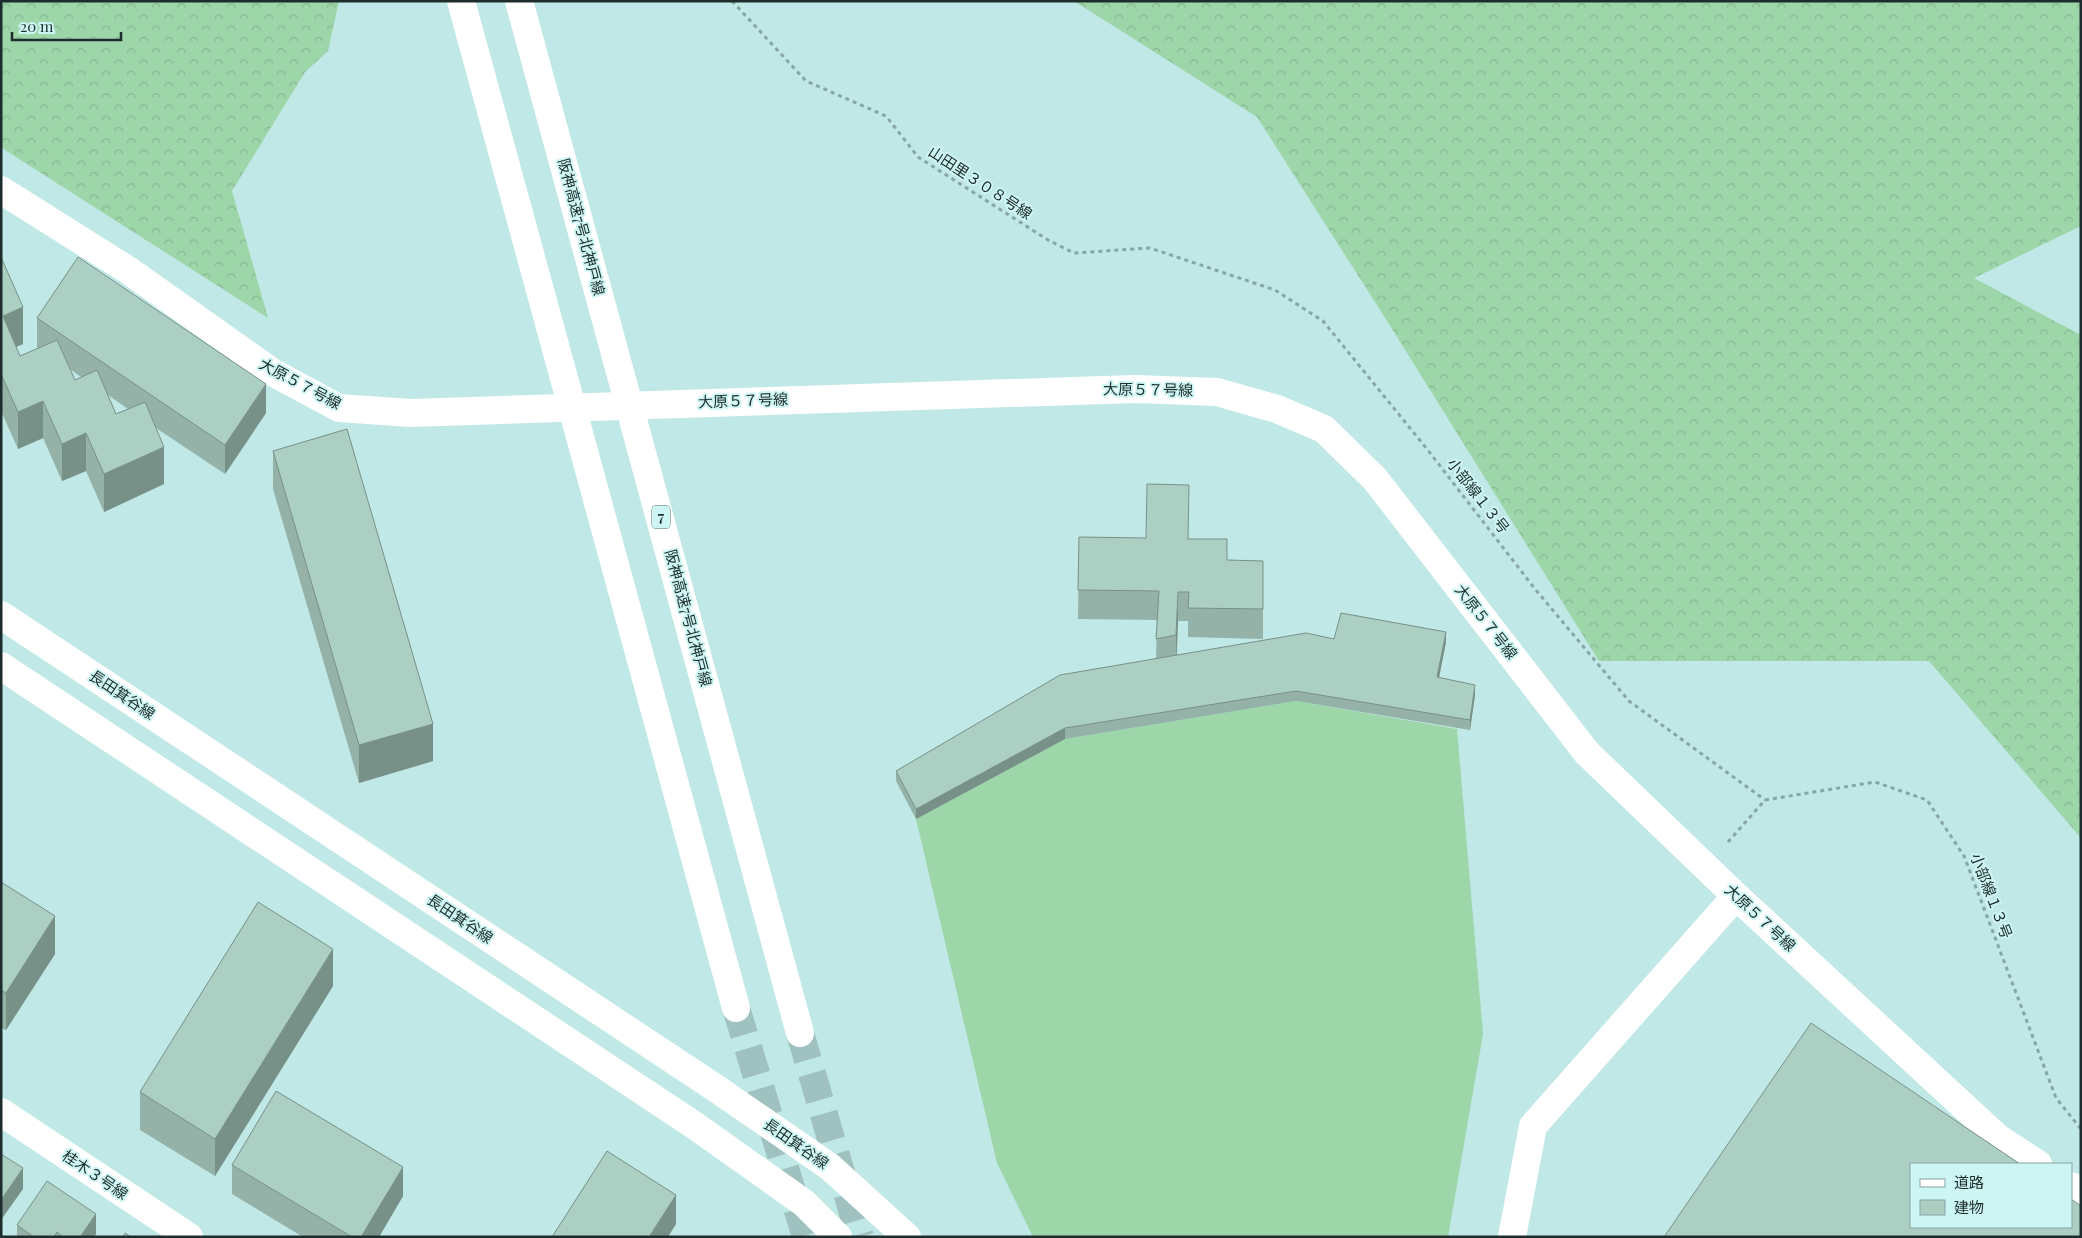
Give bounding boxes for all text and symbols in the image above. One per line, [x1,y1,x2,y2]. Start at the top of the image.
scale bar [12,10,121,42]
text: 20 m [20,16,54,36]
street label: 山田里３０８号線 [925,141,1036,223]
street label: 阪神高速7号北神戸線 [554,156,610,297]
street label: 大原５７号線 [256,353,345,413]
street label: 大原５７号線 [1103,378,1193,400]
street label: 大原５７号線 [698,388,788,412]
street label: 小部線１３号 [1443,454,1514,537]
road number: 7 [652,506,670,528]
street label: 阪神高速7号北神戸線 [661,547,717,688]
street label: 大原５７号線 [1451,580,1522,663]
street label: 長田箕谷線 [86,665,159,723]
street label: 小部線１３号 [1966,850,2017,941]
street label: 大原５７号線 [1721,879,1800,955]
street label: 長田箕谷線 [424,889,497,947]
street label: 長田箕谷線 [760,1113,833,1173]
street label: 桂木３号線 [59,1145,132,1203]
legend [1910,1163,2072,1228]
text: 道路 [1954,1172,1984,1192]
text: 建物 [1954,1197,1984,1217]

